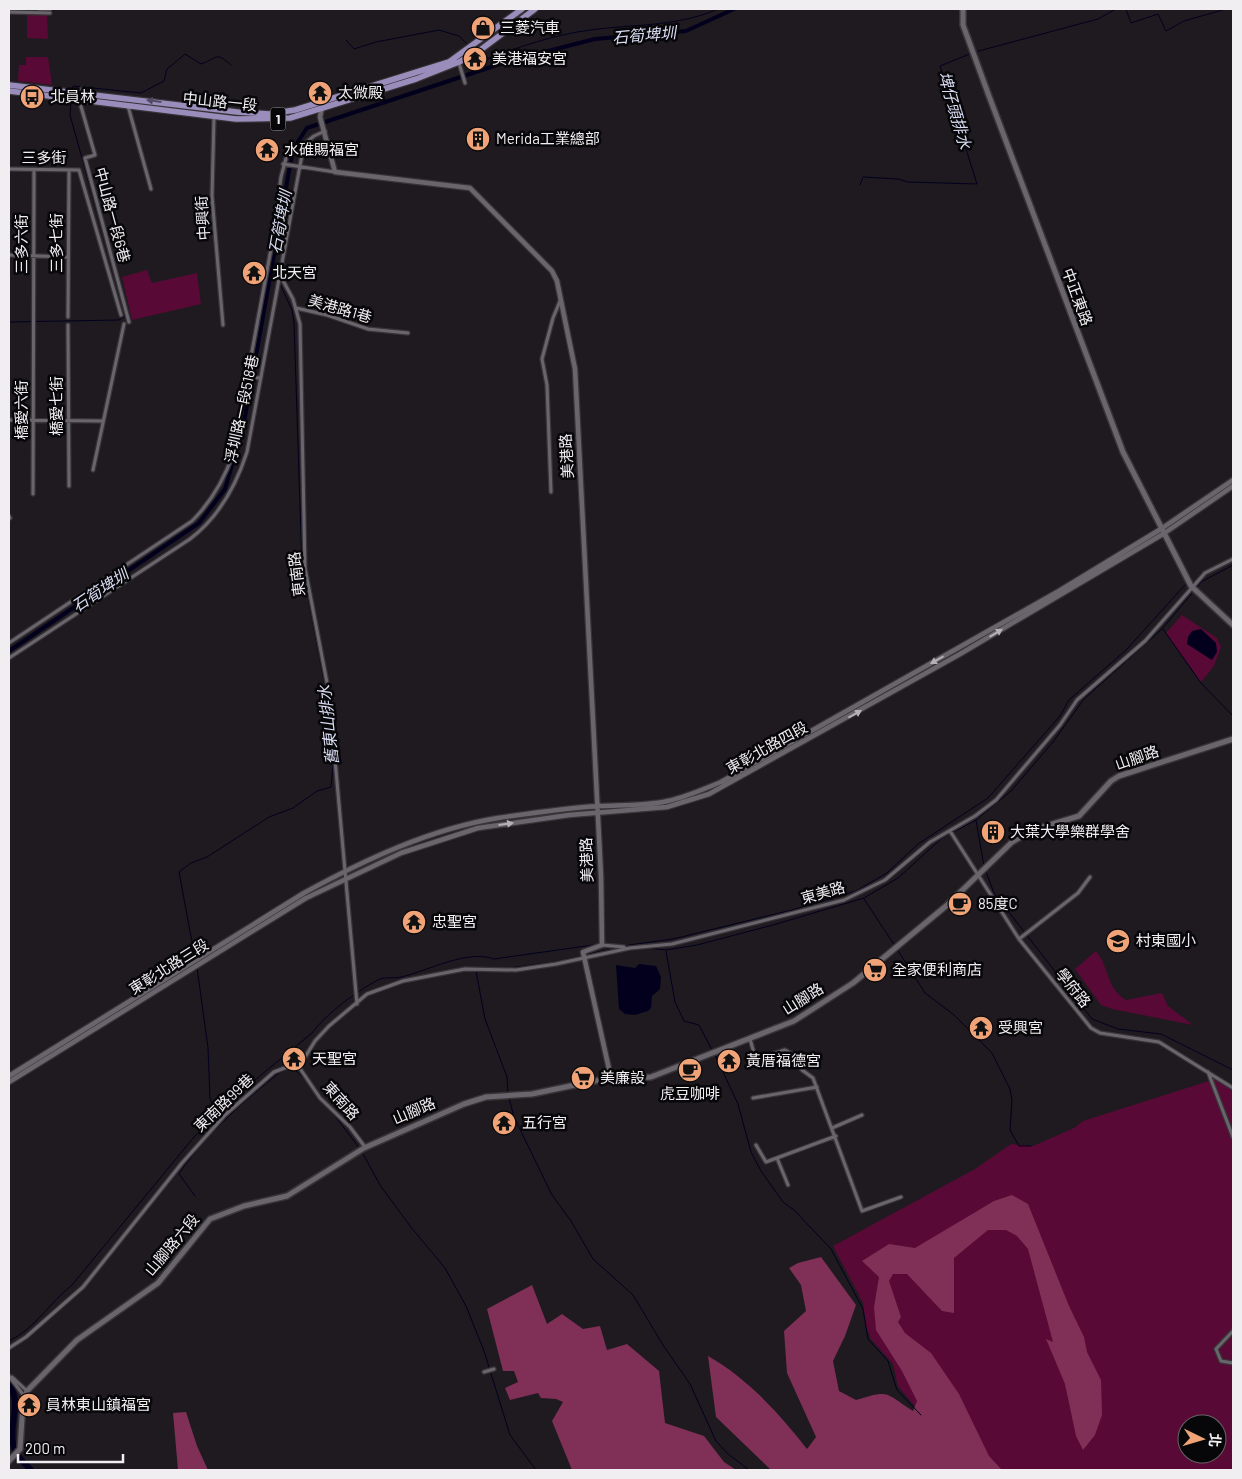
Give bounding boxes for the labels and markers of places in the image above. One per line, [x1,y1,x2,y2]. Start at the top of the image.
shop icon: 三菱汽車 [470,15,496,41]
place label: 三菱汽車 [500,18,560,36]
temple icon: 美港福安宮 [462,46,488,72]
place label: 美港福安宮 [492,49,567,67]
temple icon: 太微殿 [307,80,333,106]
place label: 太微殿 [338,83,383,101]
bus stop icon: 北員林 [19,84,45,110]
place label: 北員林 [50,87,95,105]
building icon: Merida工業總部 [465,126,491,152]
place label: Merida工業總部 [496,129,600,147]
temple icon: 水碓賜福宮 [254,137,280,163]
place label: 水碓賜福宮 [284,140,359,158]
temple icon: 北天宮 [241,260,267,286]
place label: 北天宮 [272,263,317,281]
building icon: 大葉大學樂群學舍 [980,819,1006,845]
place label: 大葉大學樂群學舍 [1010,822,1130,840]
cafe icon: 85度C [947,891,973,917]
place label: 85度C [978,894,1018,912]
temple icon: 忠聖宮 [401,909,427,935]
place label: 忠聖宮 [432,912,477,930]
school or university icon: 村東國小 [1105,928,1131,954]
place label: 村東國小 [1136,931,1196,949]
supermarket icon: 全家便利商店 [862,957,888,983]
place label: 全家便利商店 [892,960,982,978]
temple icon: 受興宮 [968,1015,994,1041]
place label: 受興宮 [998,1018,1043,1036]
temple icon: 天聖宮 [281,1046,307,1072]
temple icon: 黃厝福德宮 [716,1048,742,1074]
place label: 天聖宮 [312,1049,357,1067]
place label: 黃厝福德宮 [746,1051,821,1069]
cafe icon: 虎豆咖啡 [677,1057,703,1083]
supermarket icon: 美廉設 [570,1065,596,1091]
place label: 美廉設 [600,1068,645,1086]
place label: 虎豆咖啡 [660,1084,720,1102]
temple icon: 五行宮 [491,1110,517,1136]
place label: 五行宮 [522,1113,567,1131]
temple icon: 員林東山鎮福宮 [16,1392,42,1418]
place label: 員林東山鎮福宮 [46,1395,151,1413]

